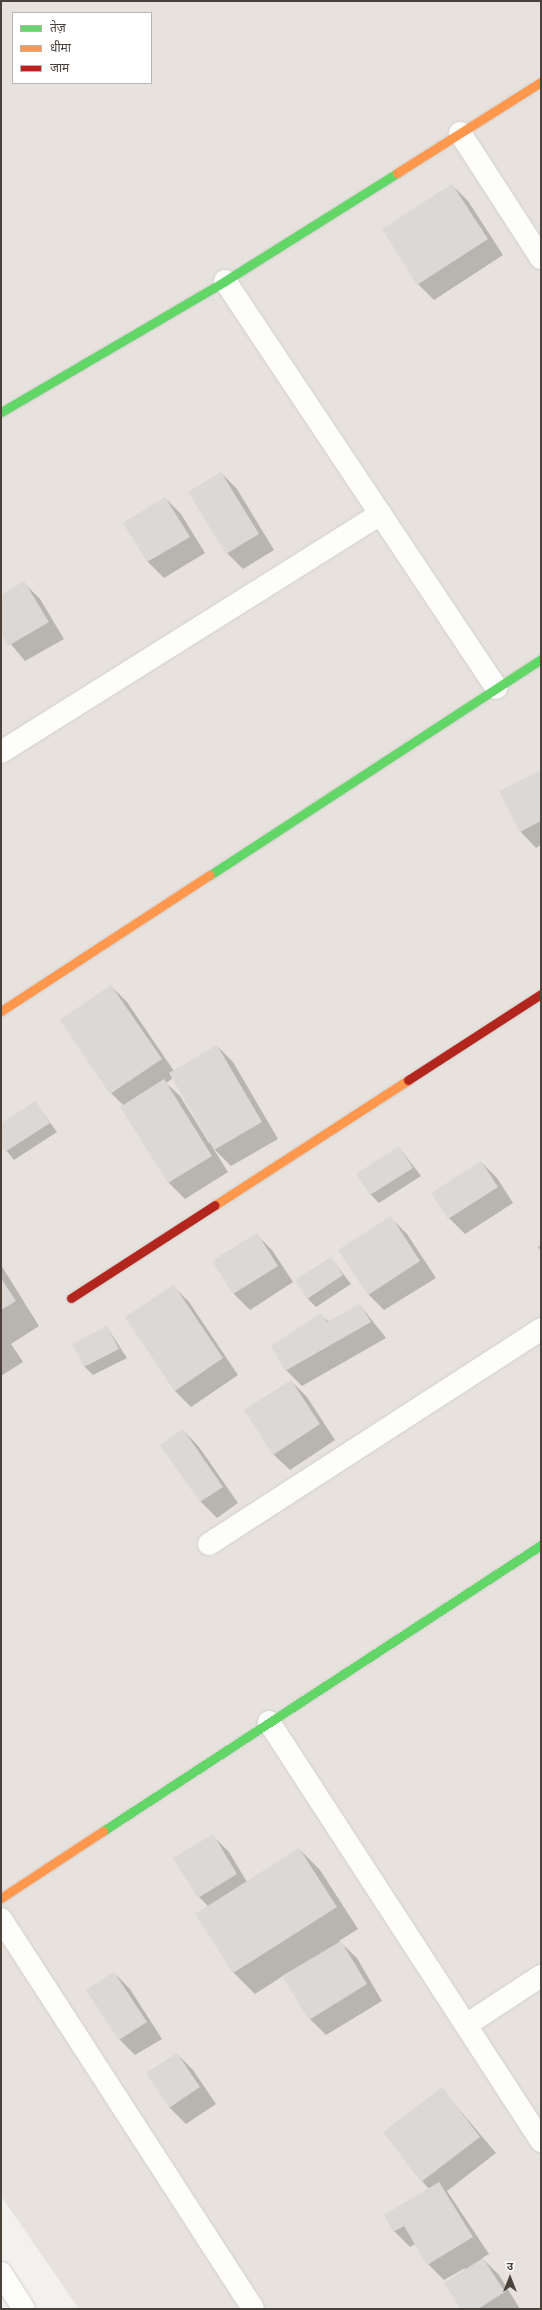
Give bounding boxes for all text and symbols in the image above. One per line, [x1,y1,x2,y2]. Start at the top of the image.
legend [12,12,152,84]
text: तेज़ [50,20,66,34]
text: धीमा [50,40,71,54]
text: जाम [50,60,69,74]
north arrow [490,2258,530,2298]
text: उ [507,2259,513,2272]

